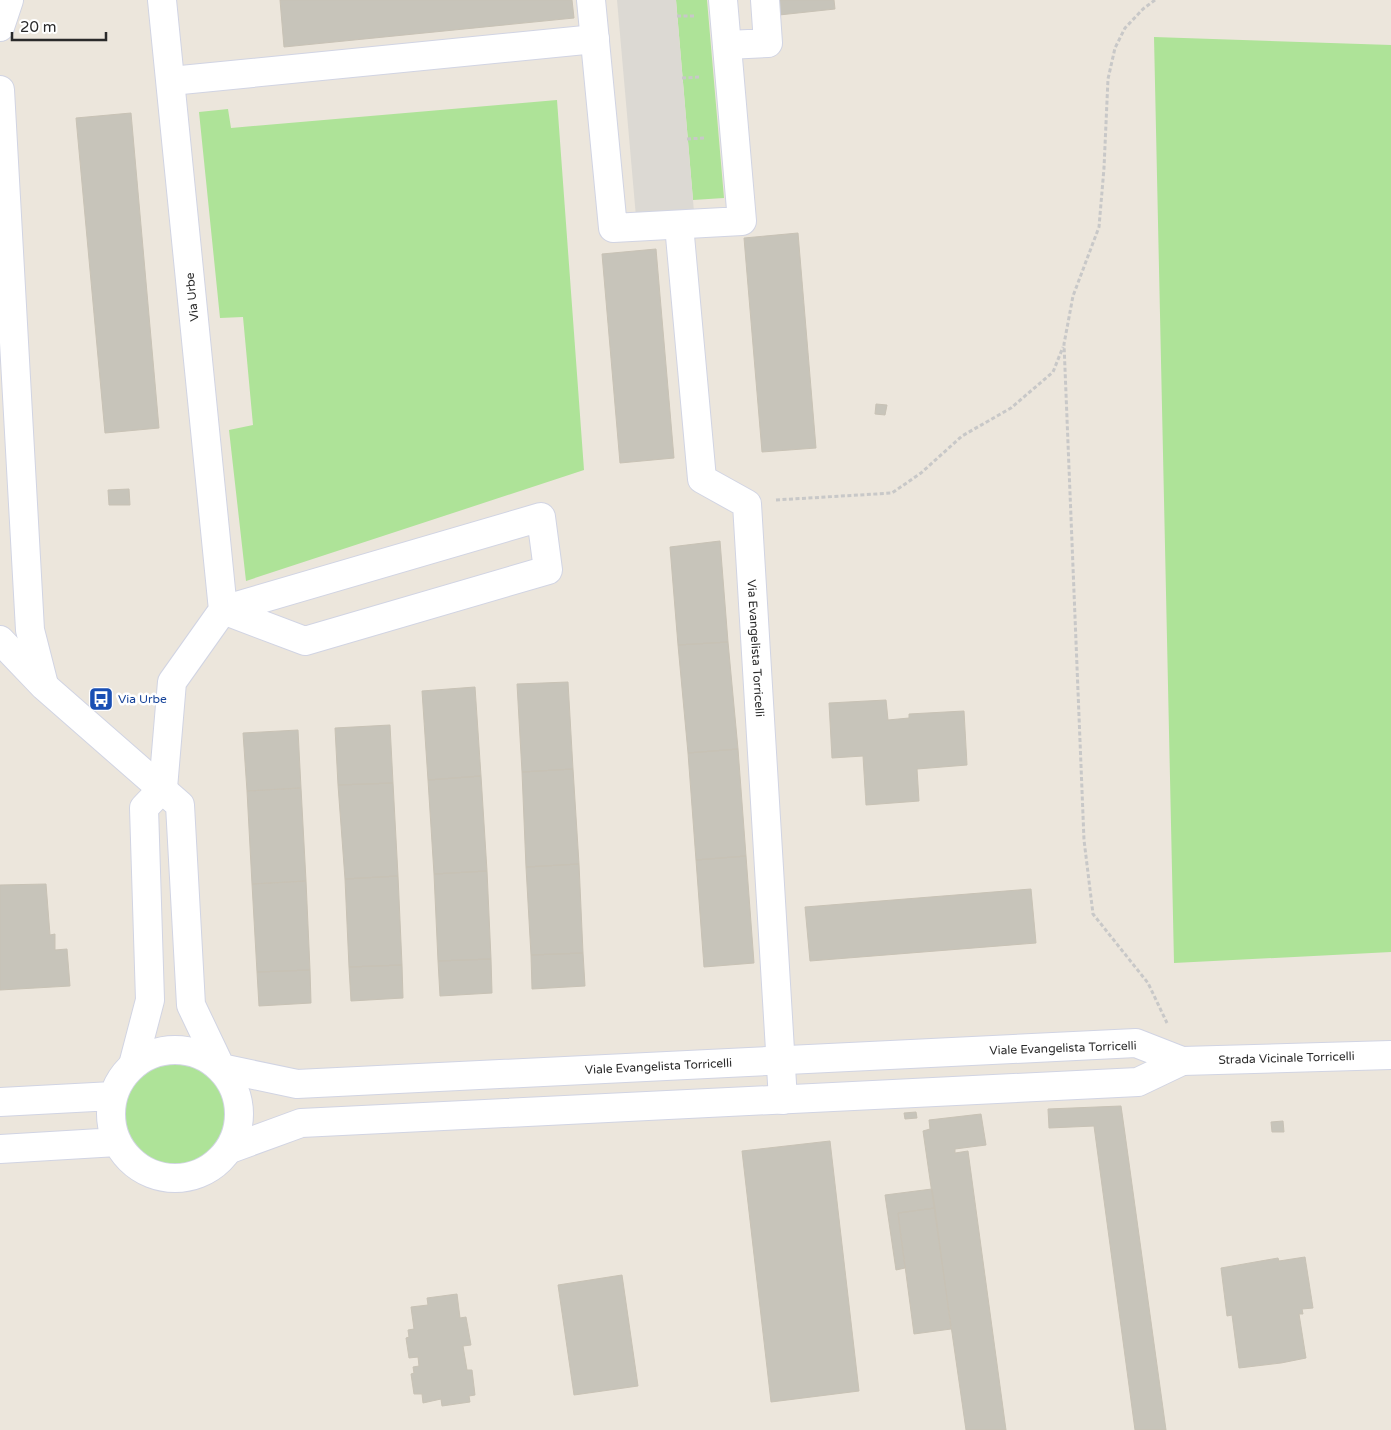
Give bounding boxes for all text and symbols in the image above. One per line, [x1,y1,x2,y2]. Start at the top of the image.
scale bar [12,10,106,42]
text: 20 m [20,18,57,36]
street label: Via Urbe [182,272,202,322]
street label: Via Evangelista Torricelli [745,579,767,717]
bus stop icon: Via Urbe [88,686,114,712]
place label: Via Urbe [118,692,167,706]
street label: Viale Evangelista Torricelli [989,1038,1137,1058]
street label: Strada Vicinale Torricelli [1218,1049,1355,1067]
street label: Viale Evangelista Torricelli [584,1056,732,1077]

